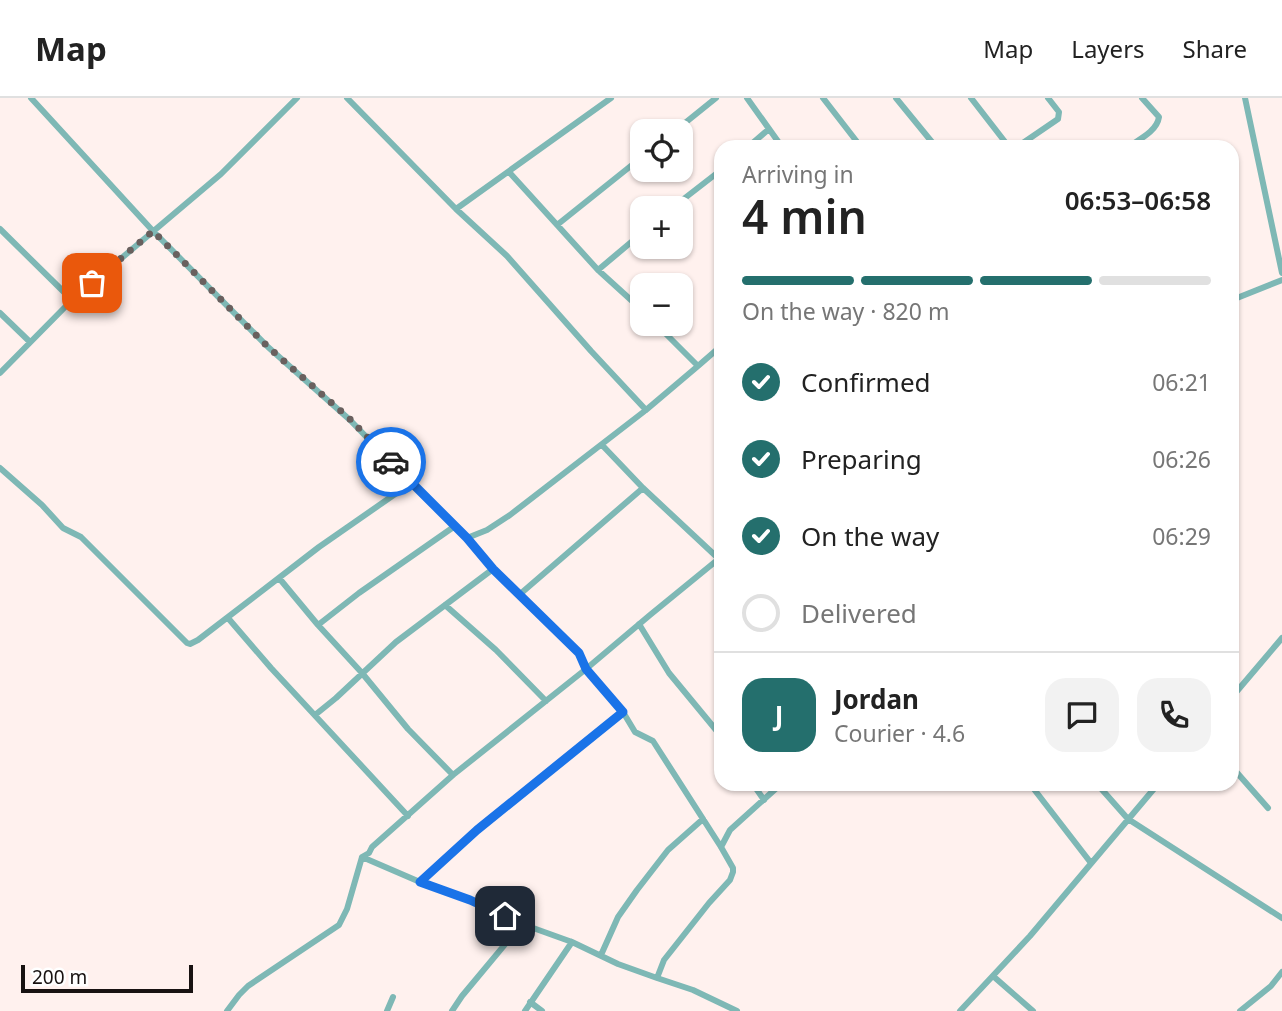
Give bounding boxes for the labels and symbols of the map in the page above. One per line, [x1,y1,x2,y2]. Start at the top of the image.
pin [62,253,122,313]
courier [356,427,426,497]
pin [475,886,535,946]
scale bar [21,962,192,994]

